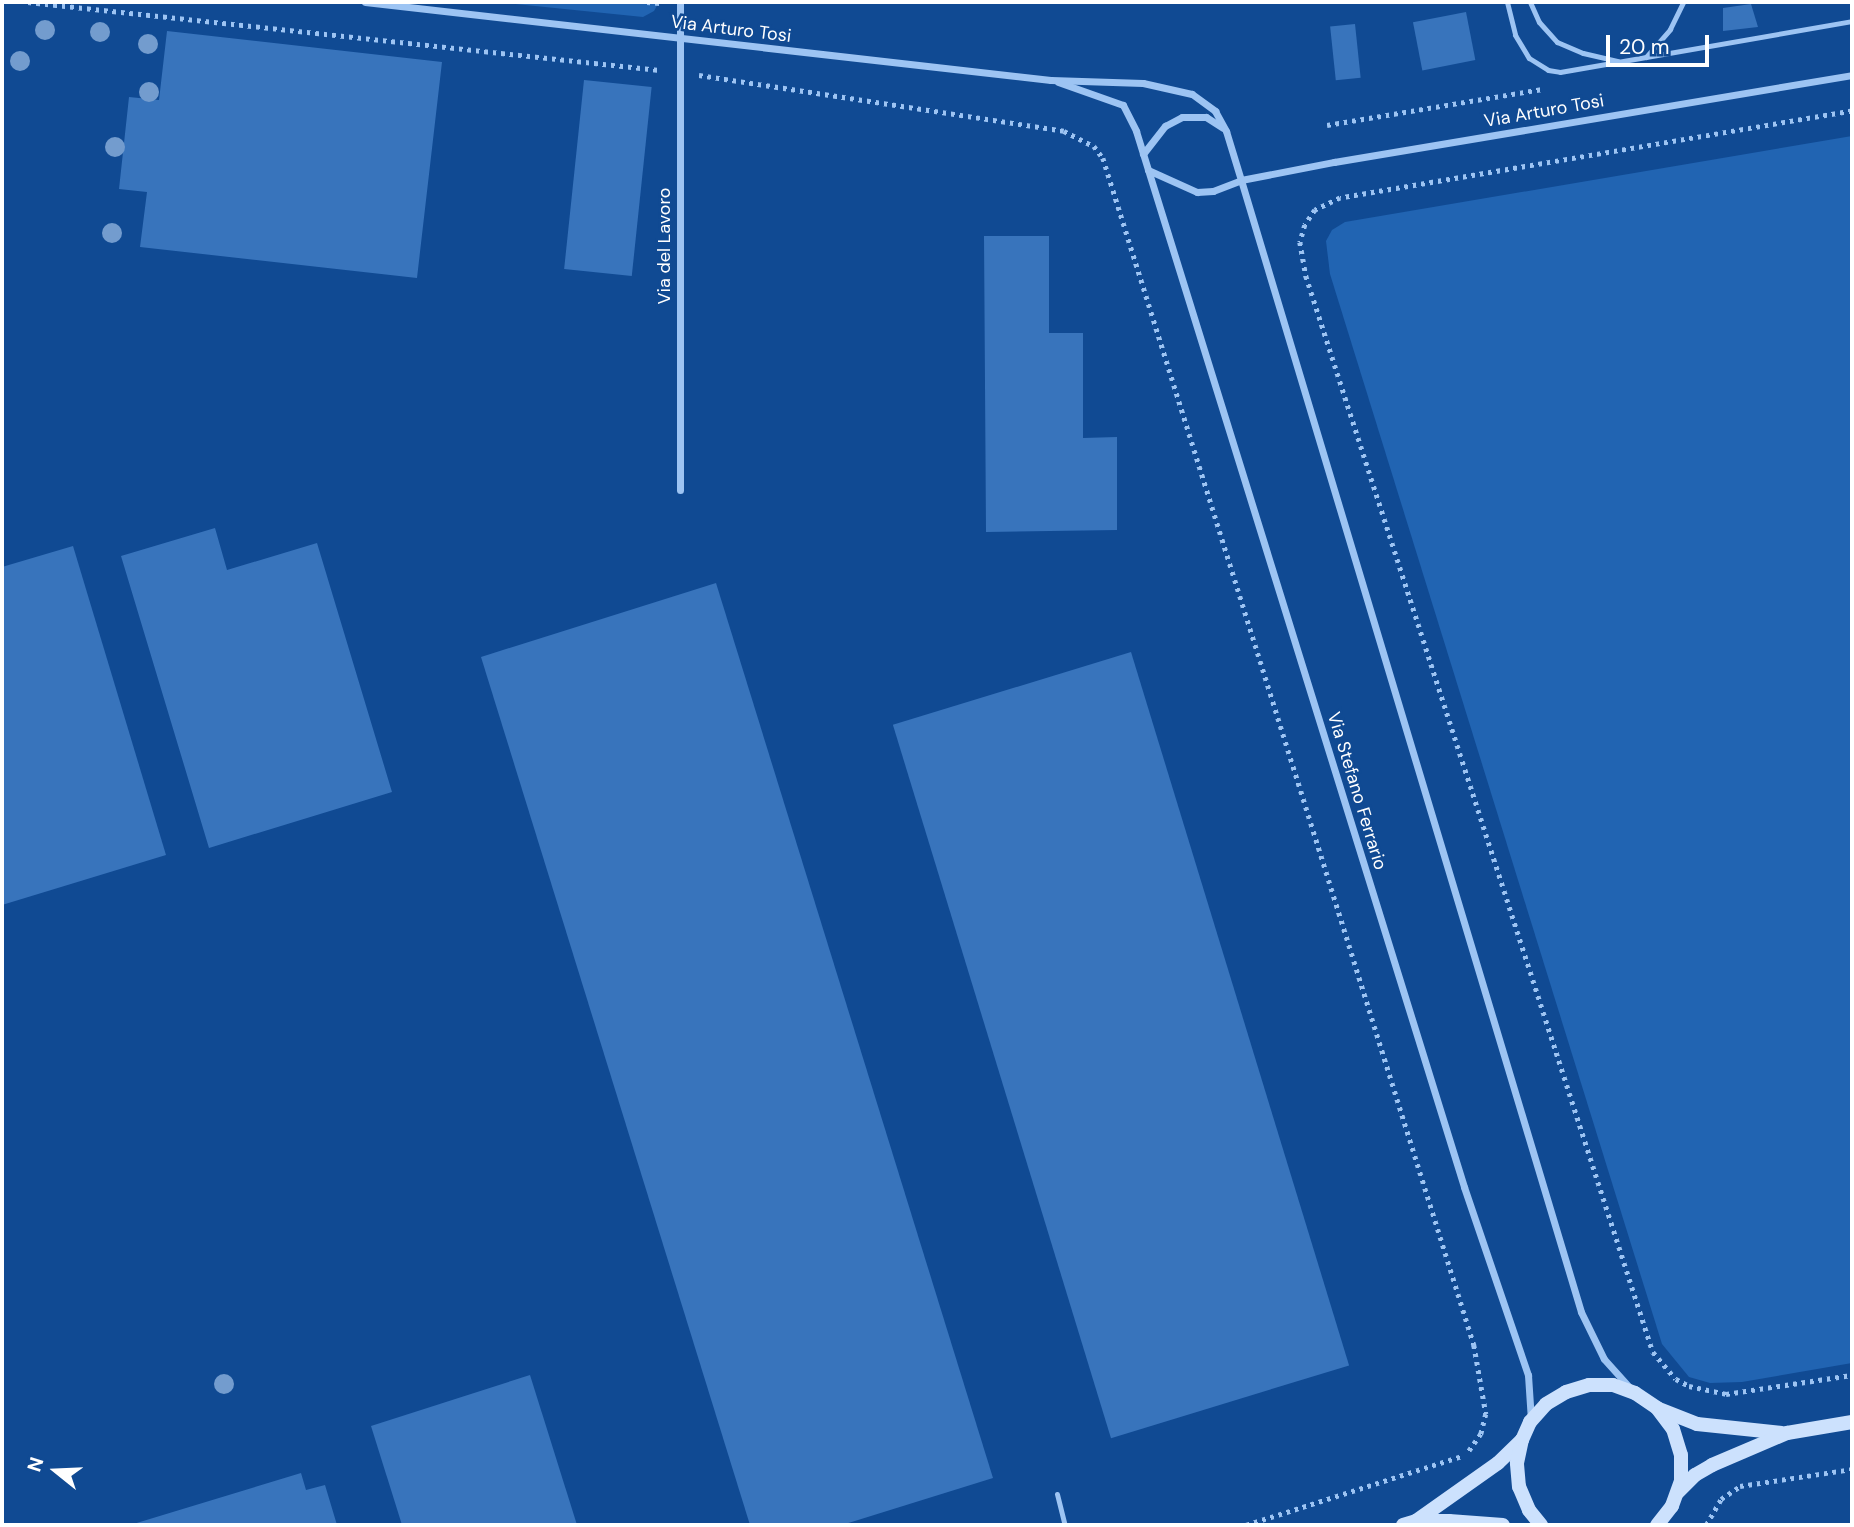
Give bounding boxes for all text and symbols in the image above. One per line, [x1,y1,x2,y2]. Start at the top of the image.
street label: Via Arturo Tosi [670,11,792,47]
scale bar [1609,21,1712,65]
text: 20 m [1619,33,1670,61]
street label: Via Arturo Tosi [1482,90,1606,132]
street label: Via del Lavoro [653,188,675,304]
street label: Via Stefano Ferrario [1323,709,1391,873]
north arrow [21,1436,91,1506]
text: N [22,1454,50,1475]

